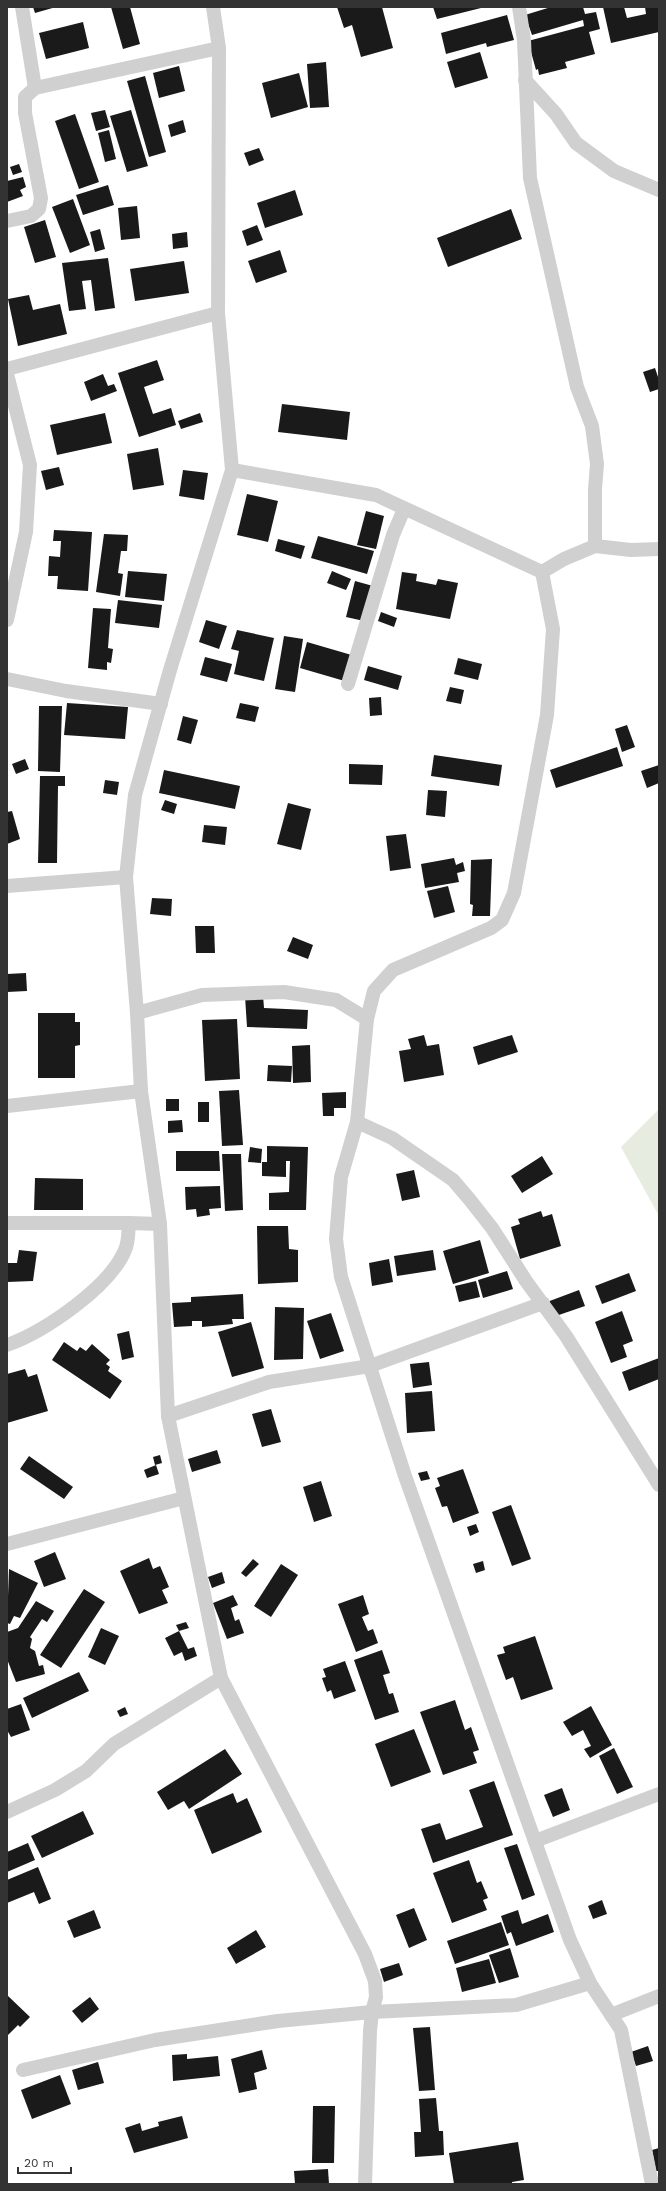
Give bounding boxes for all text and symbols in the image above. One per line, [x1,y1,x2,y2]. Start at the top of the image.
scale bar [18,2149,71,2175]
text: 20 m [24,2156,54,2170]

